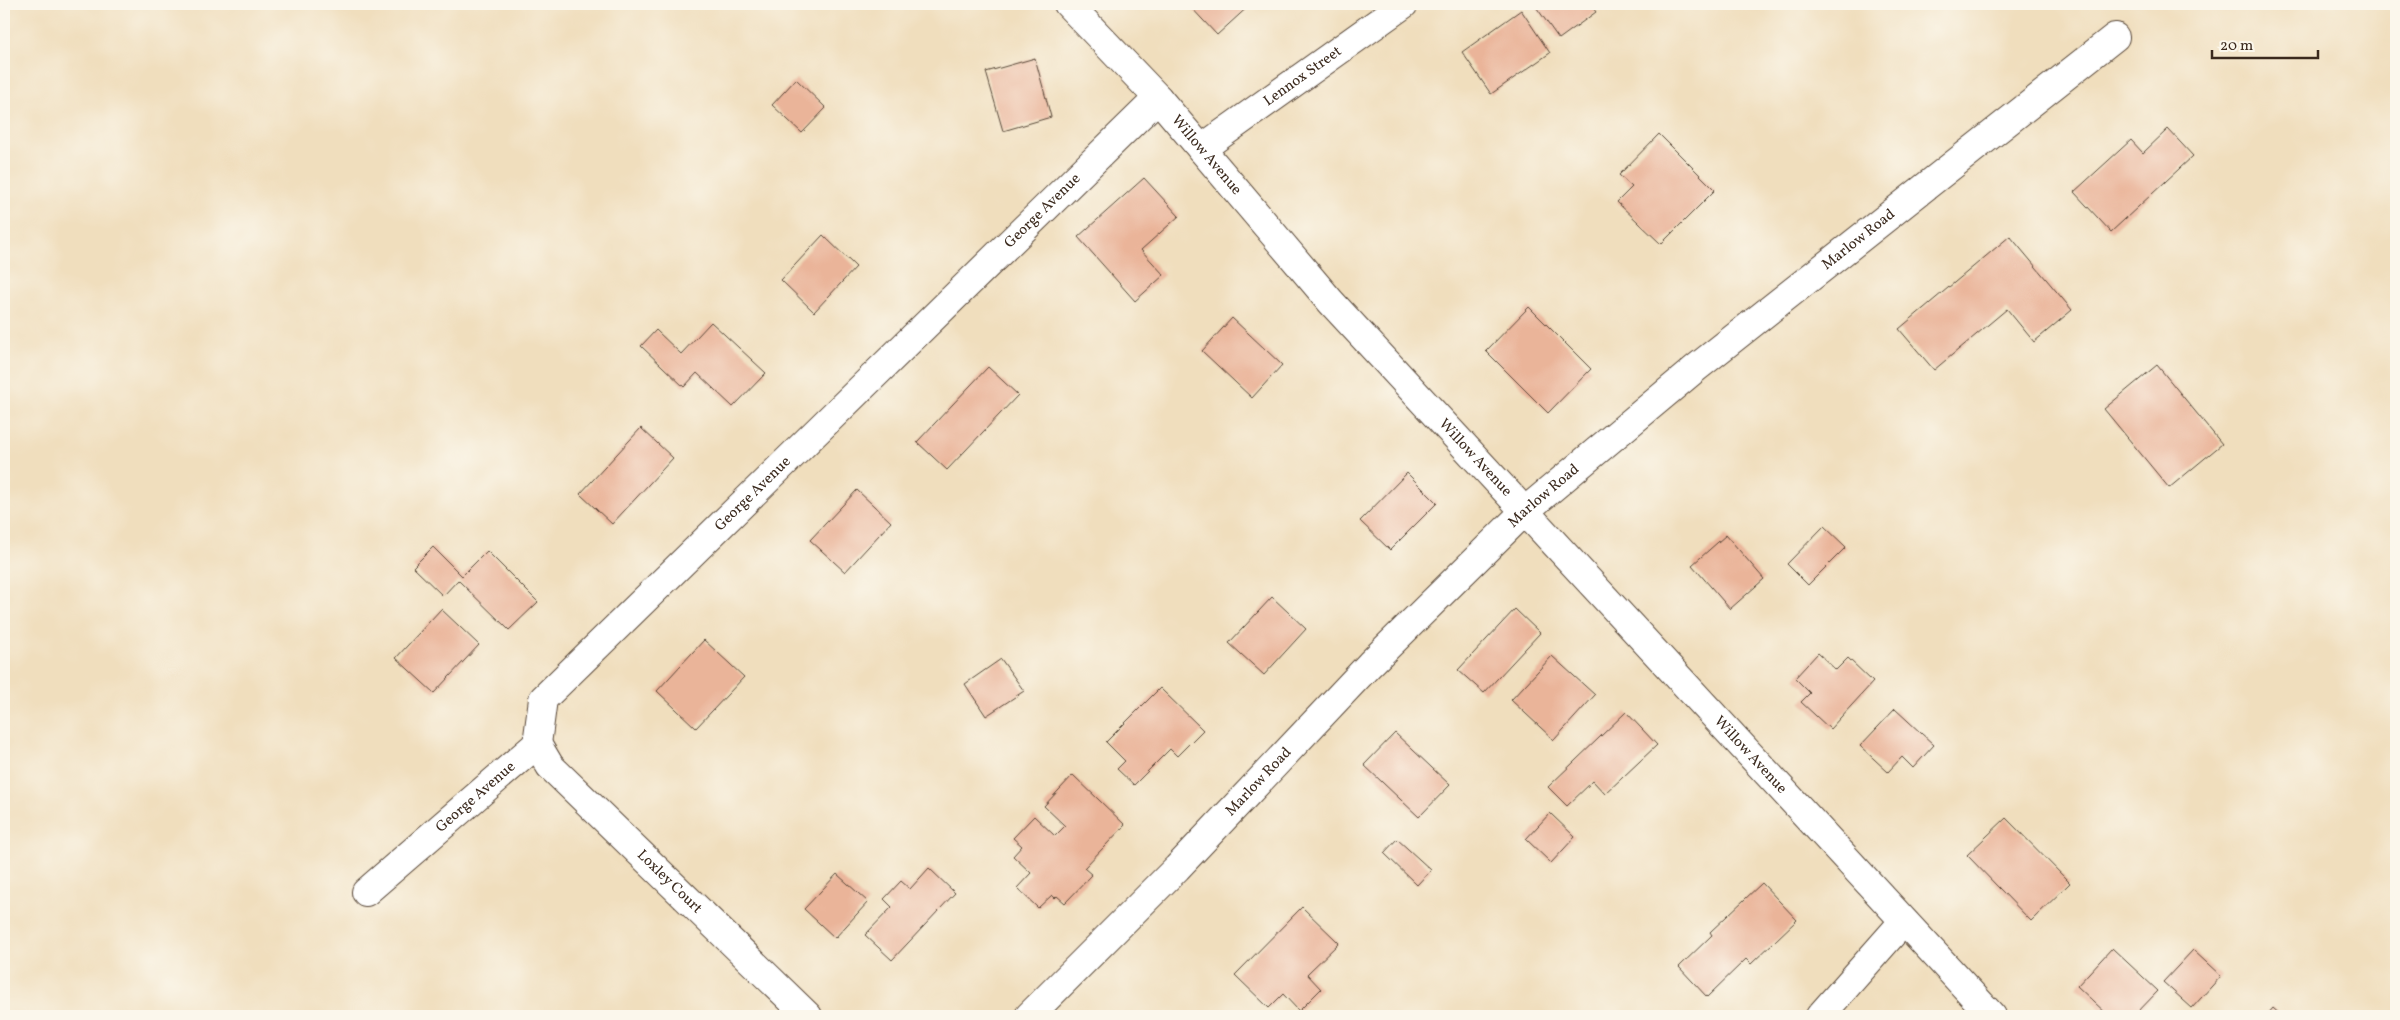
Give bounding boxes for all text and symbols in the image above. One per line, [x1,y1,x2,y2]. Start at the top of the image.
scale bar [2212,28,2319,60]
text: 20 m [2220,36,2253,57]
street label: Lennox Street [1259,41,1346,111]
street label: Willow Avenue [1166,110,1247,200]
street label: George Avenue [1000,169,1085,253]
street label: Marlow Road [1817,204,1900,275]
street label: Willow Avenue [1434,414,1517,501]
street label: George Avenue [710,452,796,536]
street label: Marlow Road [1503,459,1584,533]
street label: Willow Avenue [1709,711,1792,799]
street label: Marlow Road [1221,743,1297,821]
street label: George Avenue [431,757,520,838]
street label: Loxley Court [632,845,707,919]

